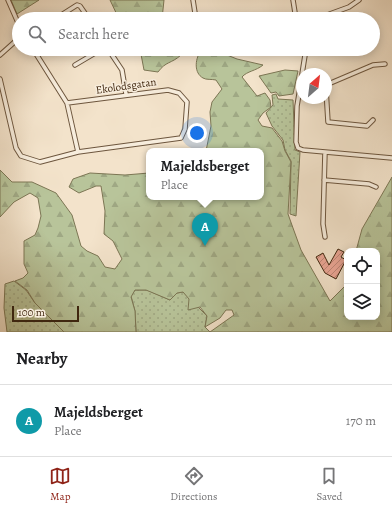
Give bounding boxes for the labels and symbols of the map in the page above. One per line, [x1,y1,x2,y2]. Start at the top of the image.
north arrow [296,68,332,104]
street label: Ekolodsgatan [95,74,157,98]
your location [187,123,207,143]
pin: A [192,213,218,246]
scale bar [12,304,79,323]

